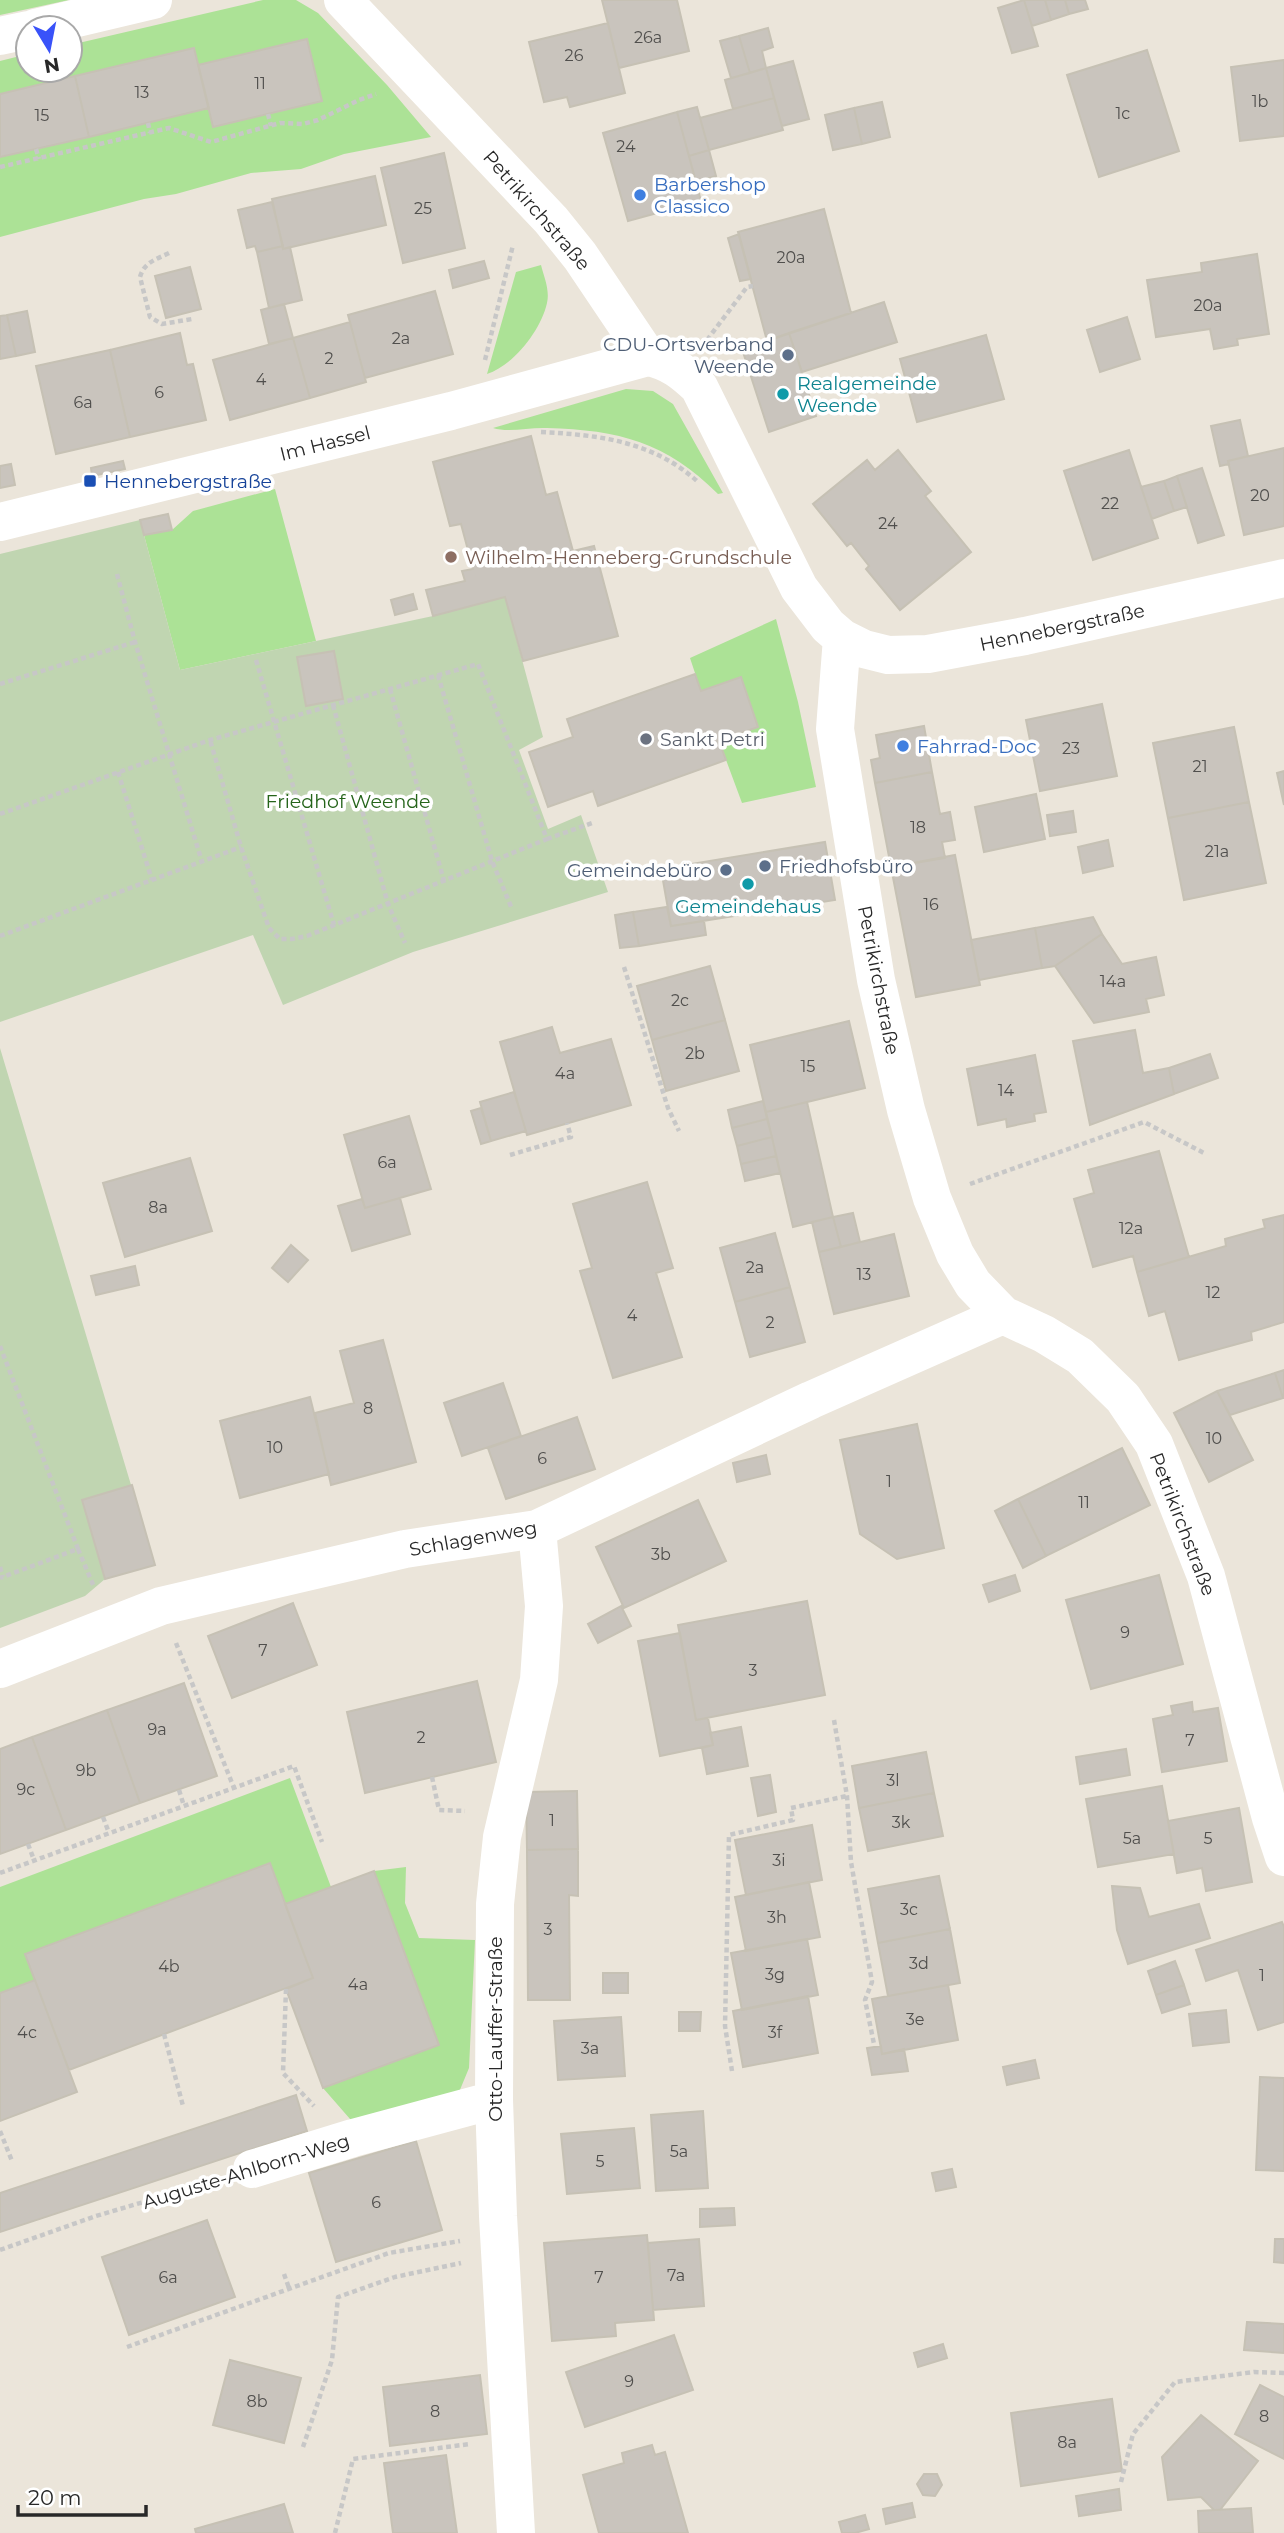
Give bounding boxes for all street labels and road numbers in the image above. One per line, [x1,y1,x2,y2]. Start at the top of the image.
street label: Petrikirchstraße [478,146,595,275]
street label: Im Hassel [277,421,373,466]
street label: Hennebergstraße [978,599,1147,656]
street label: Petrikirchstraße [853,903,904,1057]
street label: Petrikirchstraße [1145,1449,1220,1599]
street label: Schlagenweg [407,1516,539,1561]
street label: Otto-Lauffer-Straße [484,1936,507,2122]
street label: Auguste-Ahlborn-Weg [140,2129,352,2214]

